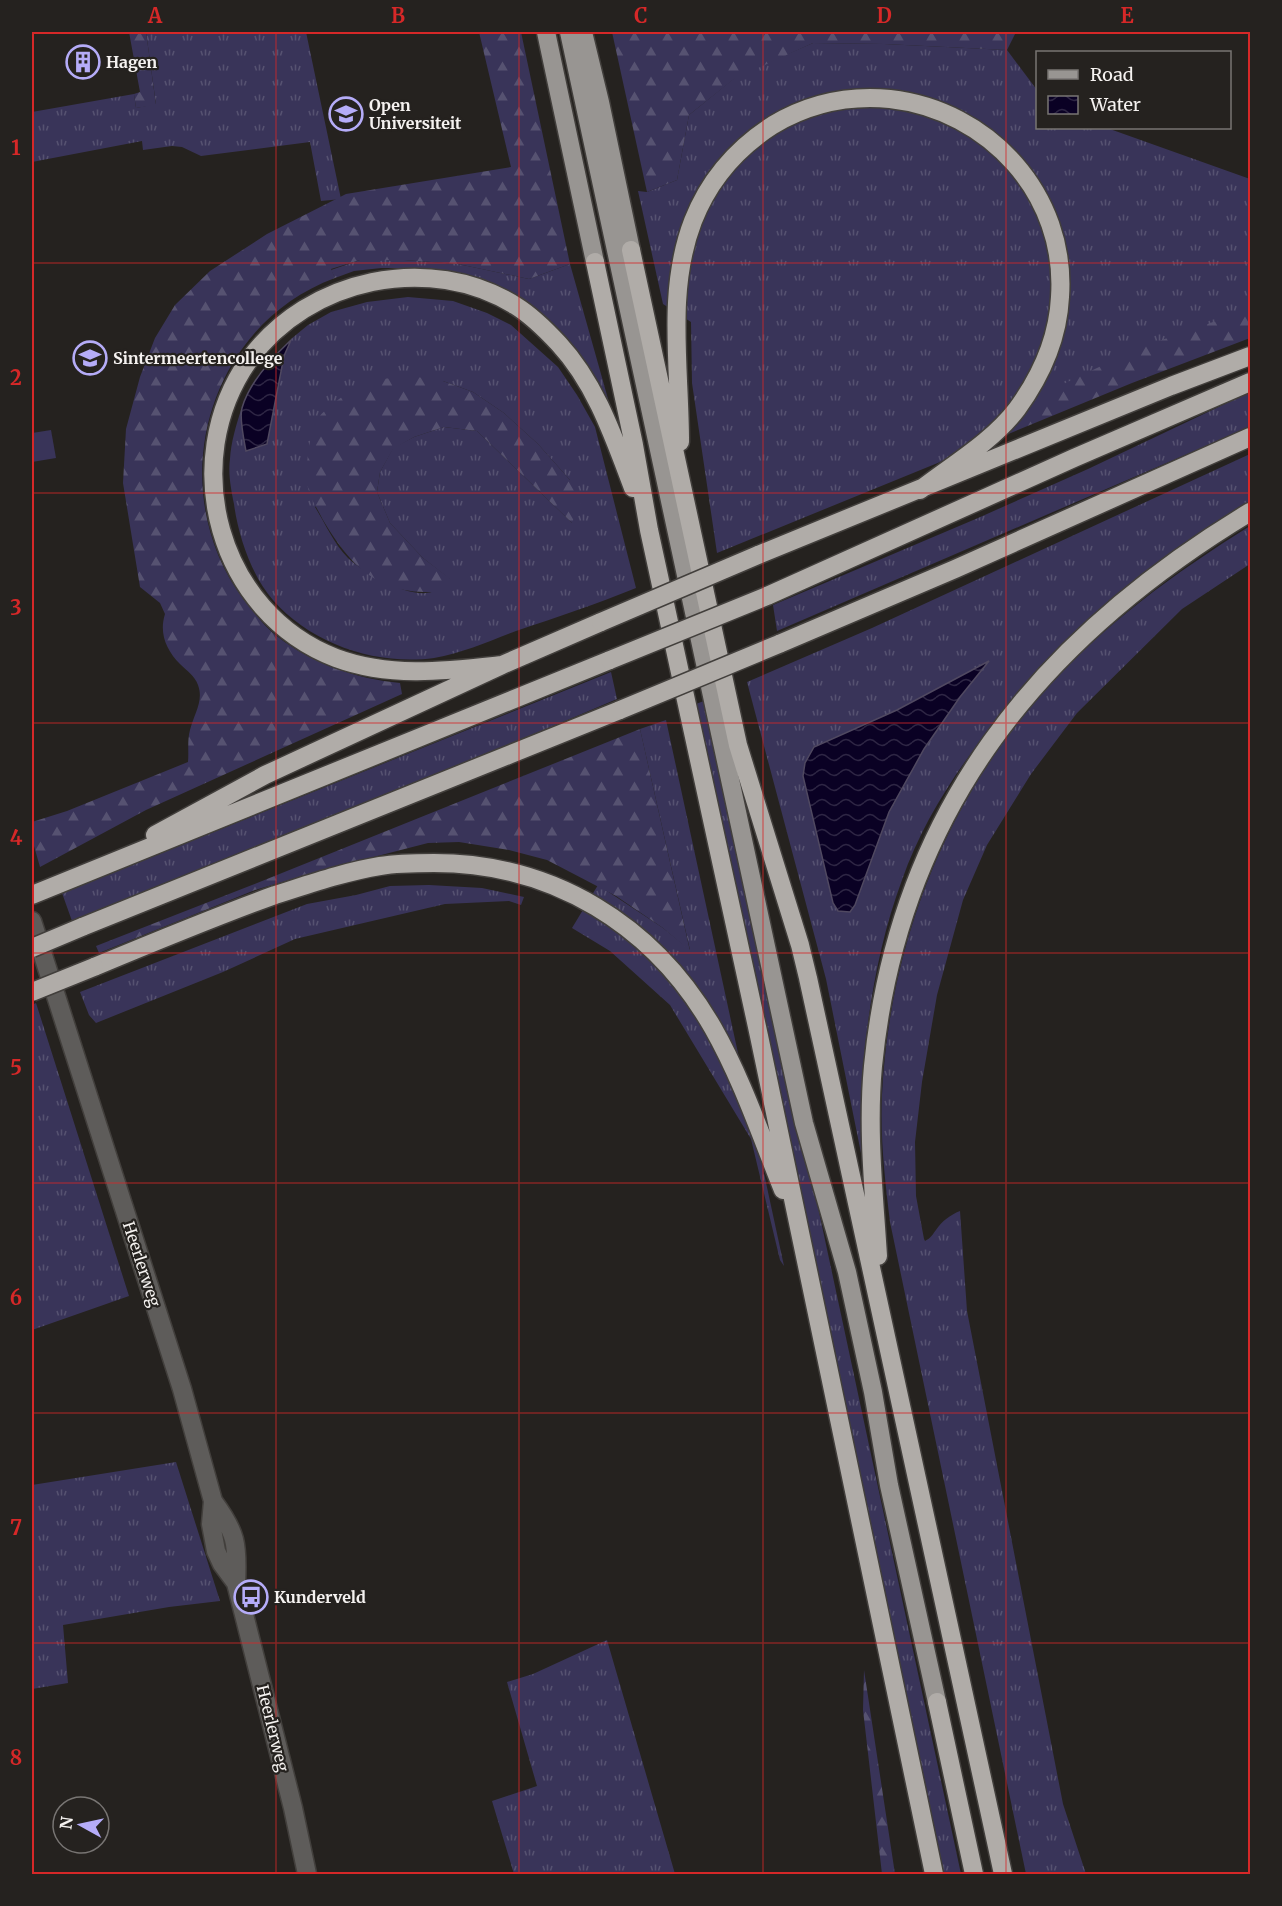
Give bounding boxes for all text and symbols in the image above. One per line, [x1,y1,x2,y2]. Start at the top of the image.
text: A [147,3,163,28]
text: B [391,3,405,28]
text: C [634,3,648,28]
text: D [876,3,892,28]
text: E [1120,3,1134,28]
building icon: Hagen [65,44,101,80]
legend [1036,51,1231,129]
place label: Hagen [106,52,157,72]
text: Road [1090,63,1134,86]
text: Water [1089,93,1141,116]
place label: Open Universiteit [369,95,462,133]
school or university icon: Open Universiteit [328,96,364,132]
text: 1 [11,135,21,160]
school or university icon: Sintermeertencollege [72,340,108,376]
place label: Sintermeertencollege [113,348,283,368]
text: 2 [10,365,22,390]
text: 3 [10,595,22,620]
text: 4 [10,825,23,850]
text: 5 [10,1055,22,1080]
street label: Heerlerweg [119,1219,165,1310]
text: 6 [10,1285,22,1310]
text: 7 [10,1515,22,1540]
bus stop icon: Kunderveld [233,1579,269,1615]
place label: Kunderveld [274,1587,366,1607]
street label: Heerlerweg [253,1683,294,1774]
text: 8 [10,1745,22,1770]
north arrow [51,1795,111,1855]
text: N [55,1815,77,1831]

